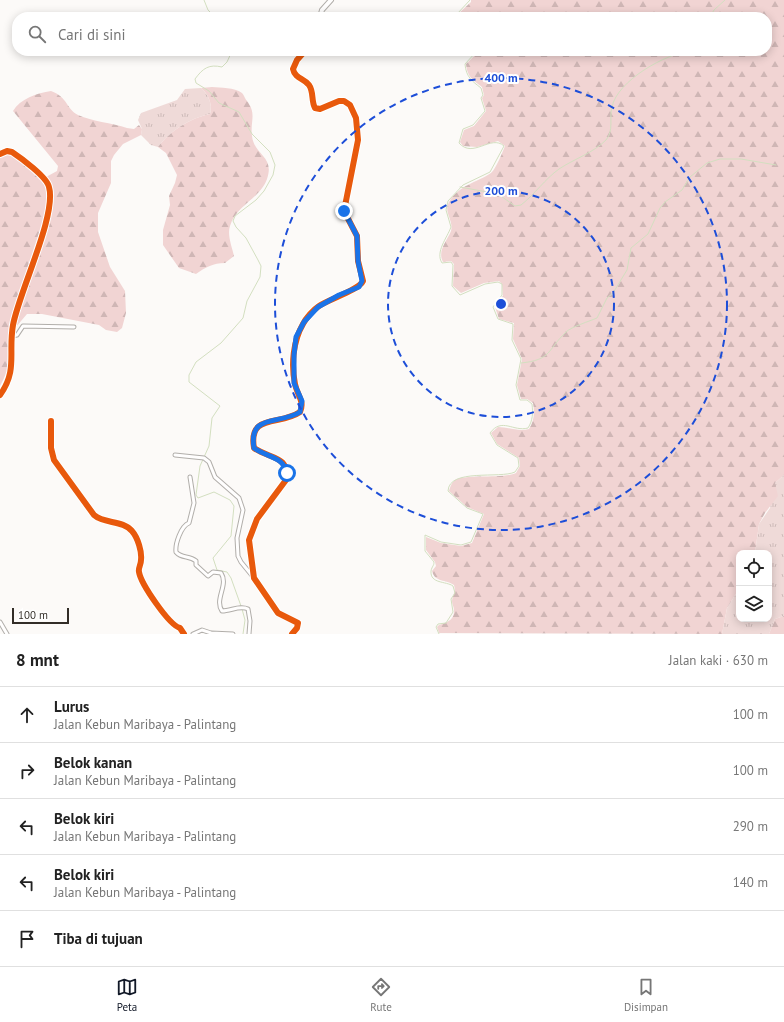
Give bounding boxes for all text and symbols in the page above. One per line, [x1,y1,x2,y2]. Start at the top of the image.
search box [12,12,772,56]
icon: search [26,23,48,45]
text: Cari di sini [58,25,126,44]
text: 400 m [484,70,518,85]
text: 200 m [484,183,518,198]
route end [335,202,353,220]
centre of rings [494,297,508,311]
route start [278,464,296,482]
map controls [736,550,772,622]
button: locate [736,550,772,586]
button: layers [736,586,772,622]
scale bar [12,606,69,625]
text: 100 m [18,608,48,622]
text: 8 mnt [16,649,59,671]
text: Jalan kaki · 630 m [669,652,768,669]
text: Lurus [54,697,89,716]
icon: ahead [16,704,38,726]
text: 100 m [733,706,768,723]
text: Jalan Kebun Maribaya - Palintang [54,716,236,733]
text: Belok kanan [54,753,132,772]
icon: right [16,760,38,782]
text: 100 m [733,762,768,779]
text: Jalan Kebun Maribaya - Palintang [54,772,236,789]
text: Belok kiri [54,809,114,828]
icon: left [16,816,38,838]
text: 290 m [733,818,768,835]
text: Jalan Kebun Maribaya - Palintang [54,828,236,845]
text: Belok kiri [54,865,114,884]
icon: left [16,872,38,894]
text: 140 m [733,874,768,891]
text: Jalan Kebun Maribaya - Palintang [54,884,236,901]
icon: arrive [16,928,38,950]
text: Tiba di tujuan [54,929,143,948]
tab: Peta [116,976,138,1014]
tab: Rute [370,976,392,1014]
tab: Disimpan [624,976,668,1014]

